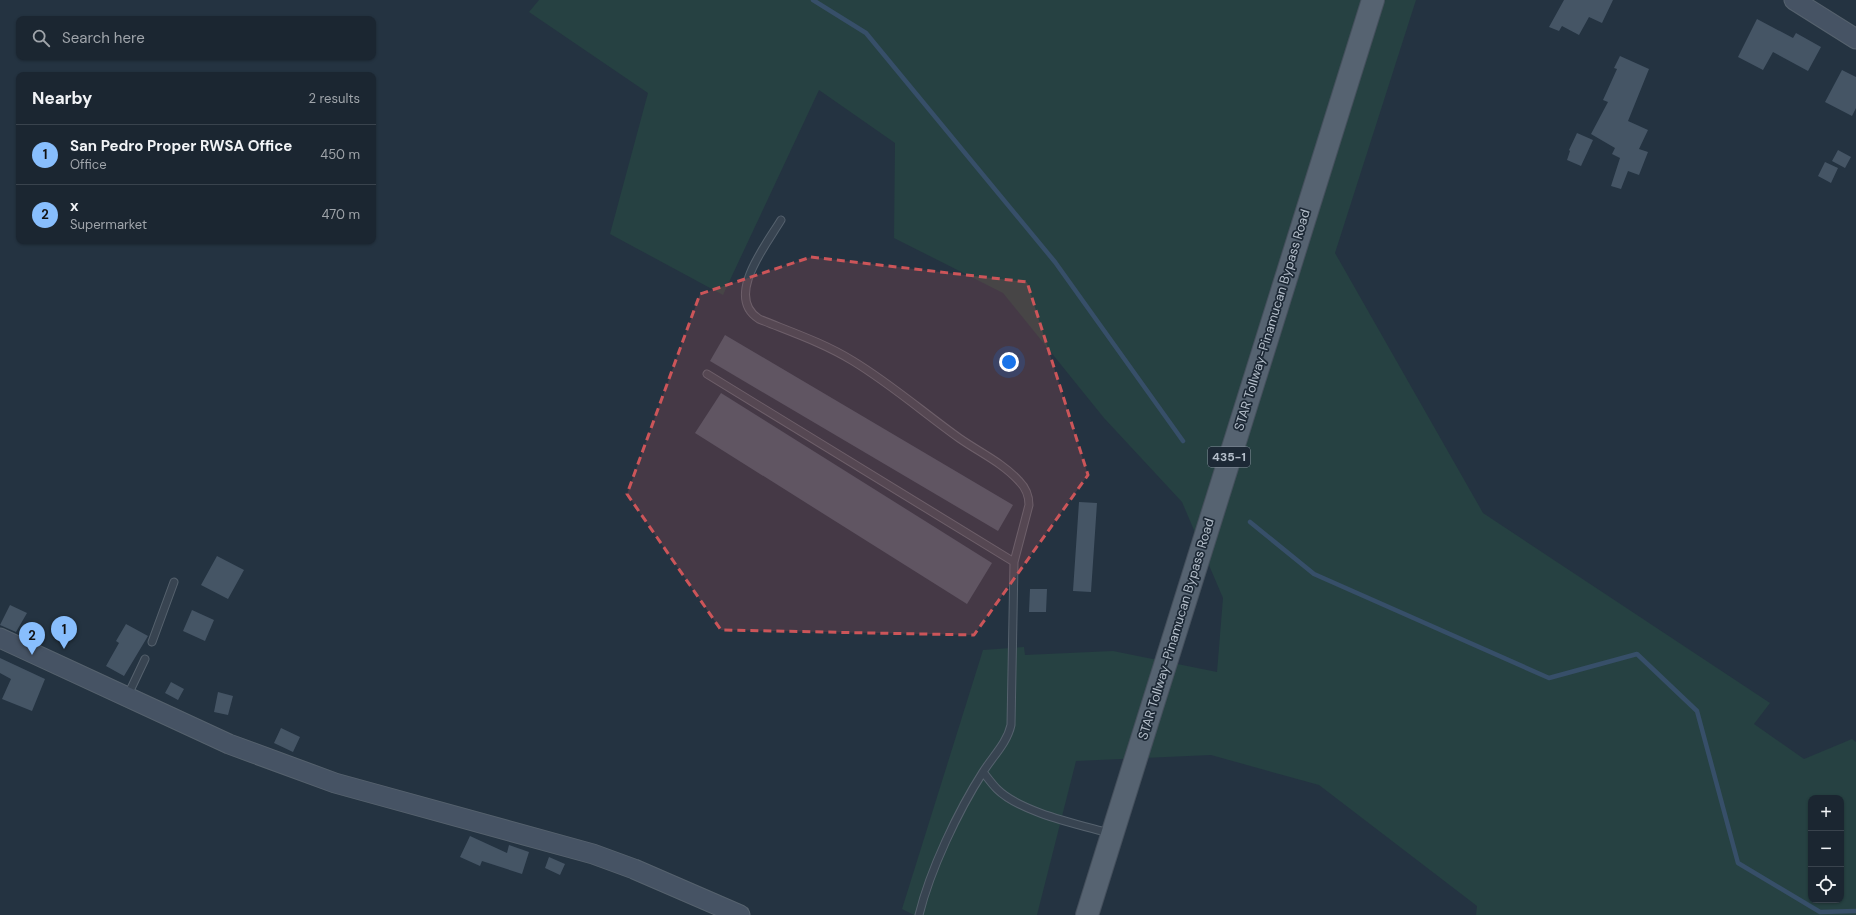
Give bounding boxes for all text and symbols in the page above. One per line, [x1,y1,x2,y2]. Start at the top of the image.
search box [16,16,376,60]
icon: search [30,27,52,49]
text: Search here [62,28,145,48]
text: Nearby [32,87,92,109]
text: 2 results [309,90,360,107]
text: San Pedro Proper RWSA Office [70,136,292,156]
text: 1 [43,146,47,163]
text: 450 m [320,146,360,163]
text: Office [70,156,107,173]
text: x [70,196,79,216]
text: 2 [41,206,49,223]
text: 470 m [321,206,360,223]
street label: STAR Tollway-Pinamucan Bypass Road [1230,207,1314,433]
text: Supermarket [70,216,147,233]
your location [999,352,1019,372]
road number: 435-1 [1208,447,1250,467]
street label: STAR Tollway-Pinamucan Bypass Road [1134,516,1218,742]
pin: 1 [51,616,77,649]
pin: 2 [19,622,45,655]
map controls [1808,795,1844,903]
button: + [1808,795,1844,831]
button: − [1808,831,1844,867]
button: locate [1808,867,1844,903]

